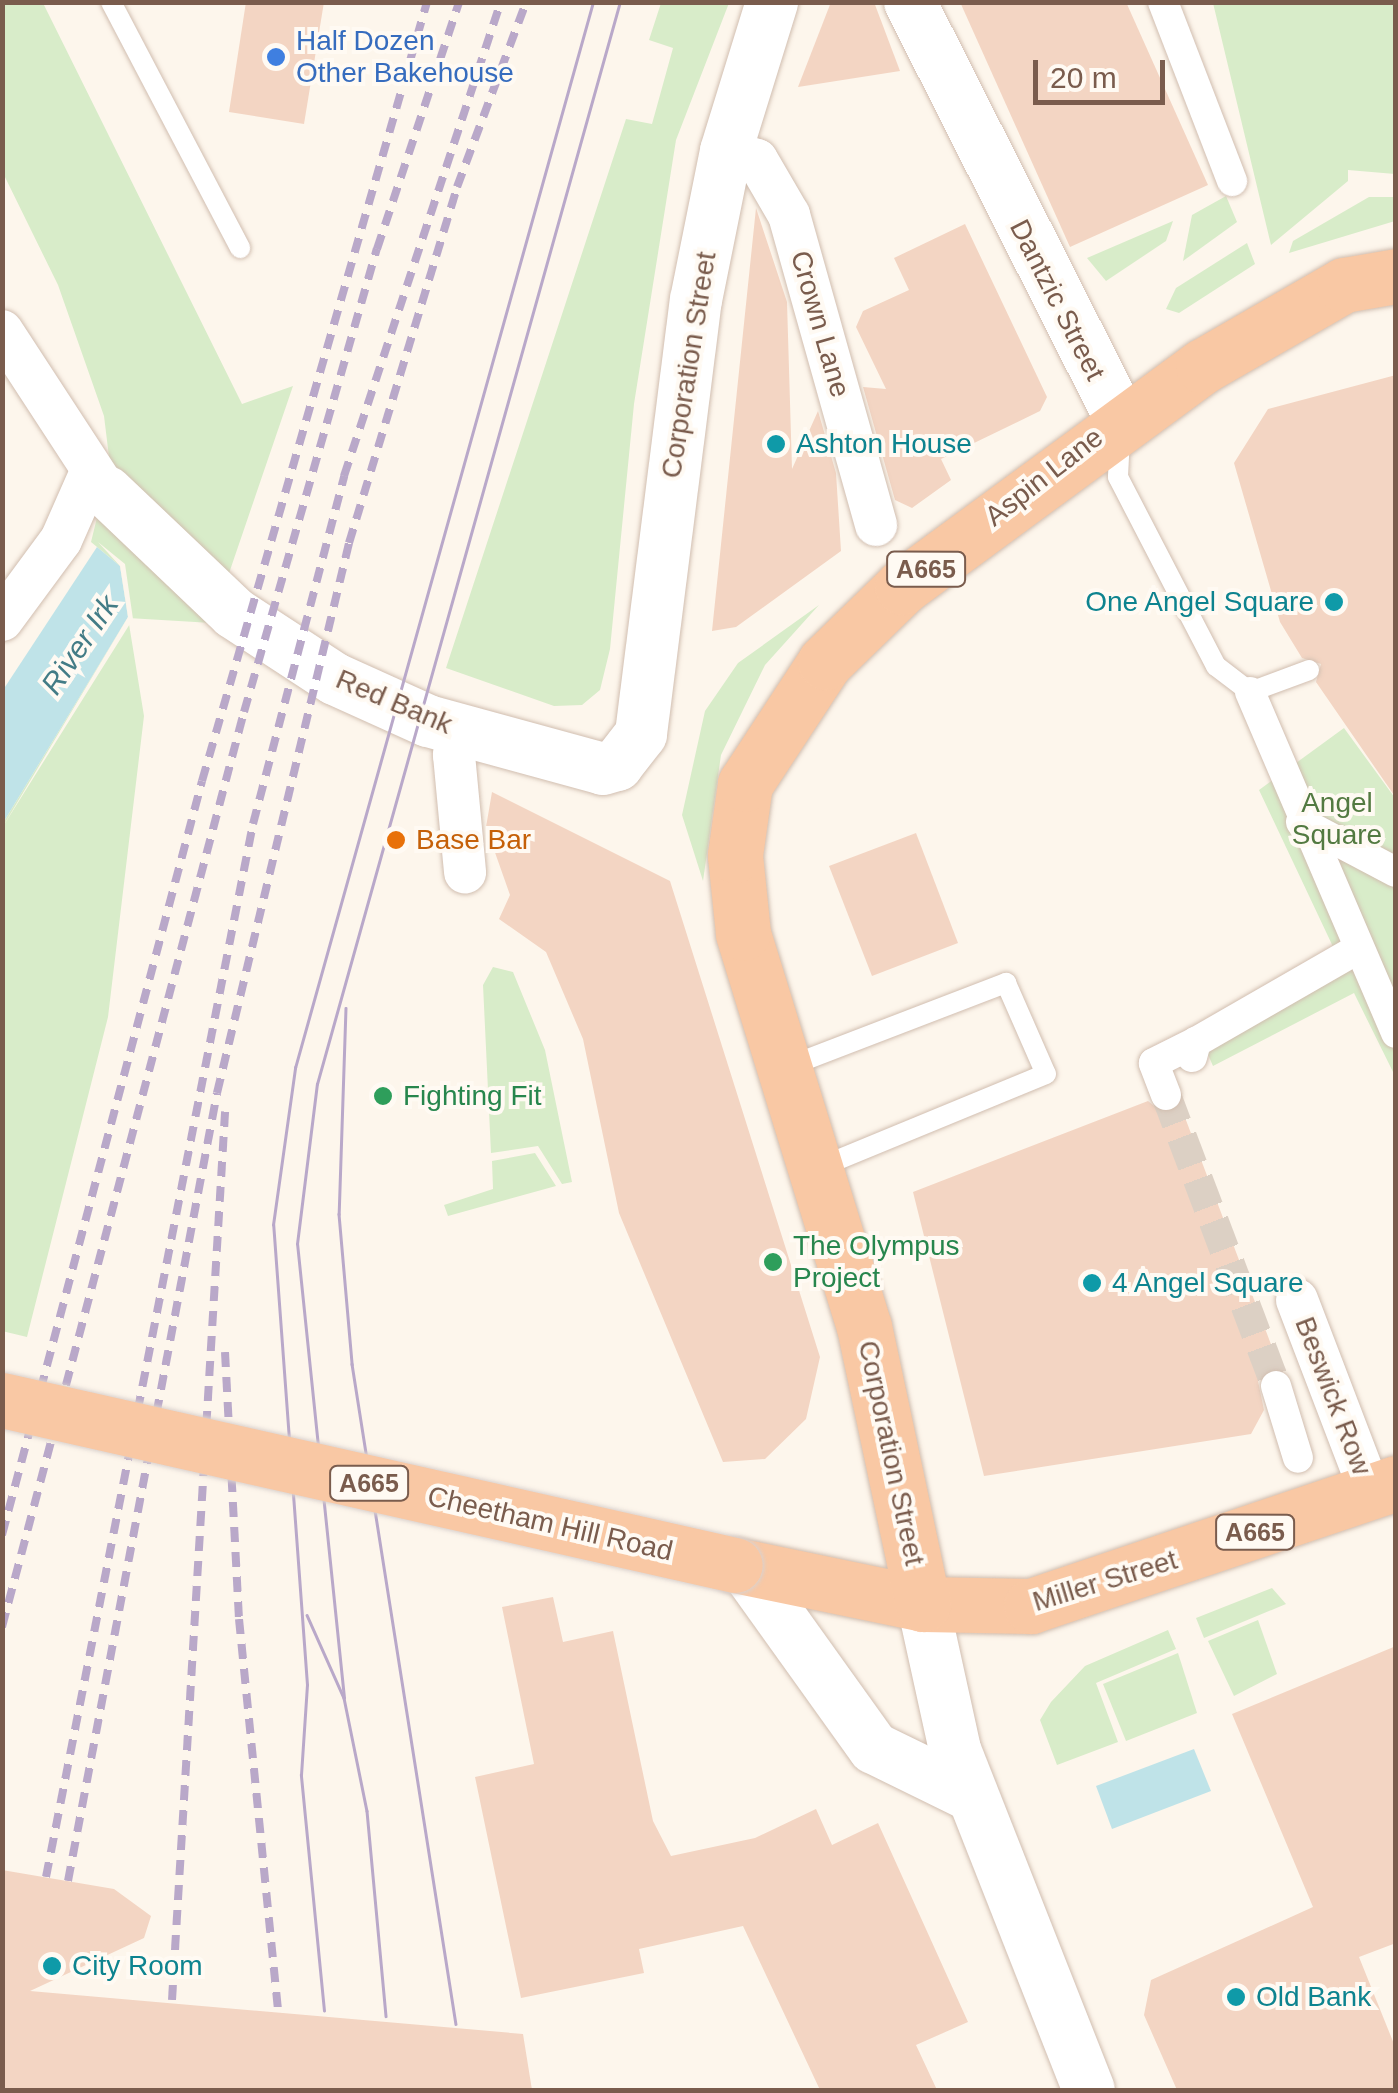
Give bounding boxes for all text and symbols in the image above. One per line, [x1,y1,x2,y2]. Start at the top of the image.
place label: Half Dozen Other Bakehouse [296,24,514,90]
scale bar [1038,40,1170,102]
marker: Half Dozen Other Bakehouse [265,46,287,68]
text: 20 m [1050,61,1117,94]
street label: Dantzic Street [1002,214,1112,386]
street label: Crown Lane [783,247,857,401]
street label: Corporation Street [655,249,723,481]
street label: Aspin Lane [978,421,1110,533]
place label: Ashton House [796,427,972,461]
marker: Ashton House [765,433,787,455]
road number: A665 [886,549,966,589]
place label: One Angel Square [1084,585,1314,619]
water label: River Irk [34,589,126,701]
marker: One Angel Square [1323,591,1345,613]
street label: Red Bank [331,663,457,741]
park label: Angel Square [1292,786,1382,852]
place label: Base Bar [416,823,531,857]
marker: Base Bar [385,829,407,851]
place label: Fighting Fit [403,1079,541,1113]
marker: Fighting Fit [372,1085,394,1107]
place label: The Olympus Project [793,1229,959,1295]
marker: The Olympus Project [762,1251,784,1273]
place label: 4 Angel Square [1112,1266,1305,1300]
marker: 4 Angel Square [1081,1272,1103,1294]
street label: Beswick Row [1287,1312,1379,1480]
street label: Corporation Street [851,1338,931,1568]
road number: A665 [329,1463,409,1503]
street label: Cheetham Hill Road [424,1479,676,1569]
road number: A665 [1215,1512,1295,1552]
street label: Miller Street [1029,1543,1181,1619]
place label: City Room [72,1949,203,1983]
marker: City Room [41,1955,63,1977]
place label: Old Bank [1256,1980,1371,2014]
marker: Old Bank [1225,1986,1247,2008]

